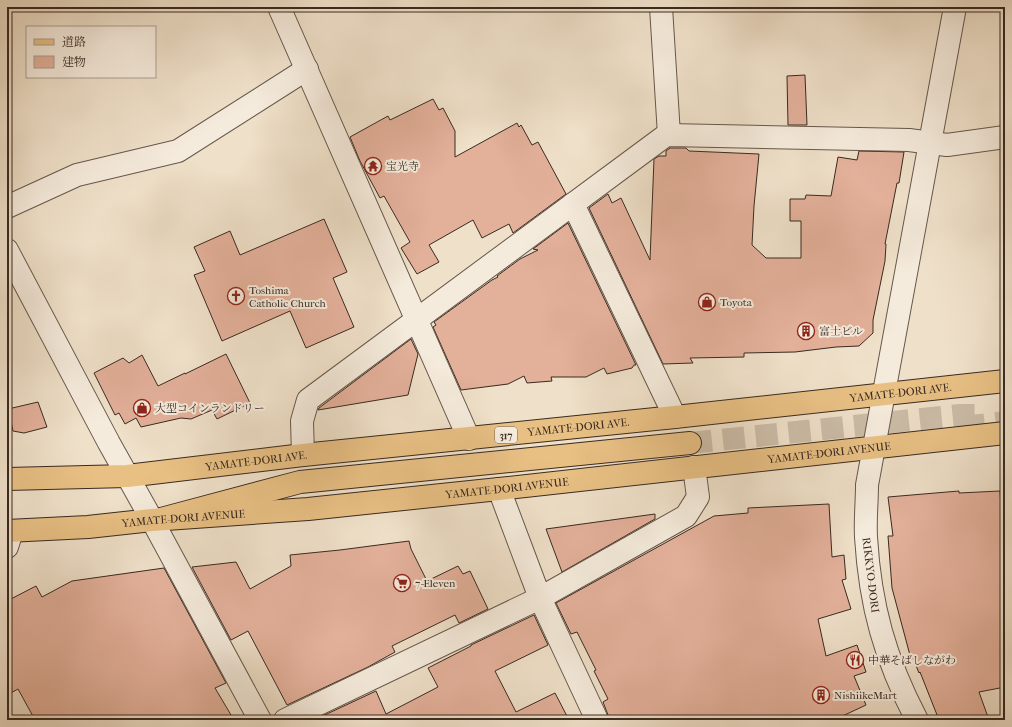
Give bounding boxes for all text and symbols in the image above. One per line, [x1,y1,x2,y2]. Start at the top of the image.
legend [26,26,156,78]
text: 道路 [62,35,86,49]
text: 建物 [62,55,86,69]
temple icon: 宝光寺 [363,156,383,176]
place label: 宝光寺 [386,160,419,173]
place label: Toshima Catholic Church [249,284,327,310]
church icon: Toshima Catholic Church [226,286,246,306]
shop icon: Toyota [697,292,717,312]
place label: Toyota [720,296,753,309]
building icon: 富士ビル [796,321,816,341]
place label: 富士ビル [819,325,863,338]
street label: YAMATE-DORI AVE. [848,381,952,405]
shop icon: 大型コインランドリー [132,398,152,418]
place label: 大型コインランドリー [155,402,265,415]
street label: YAMATE-DORI AVE. [526,416,630,439]
road number: 317 [495,427,517,443]
street label: YAMATE-DORI AVENUE [766,440,892,466]
street label: YAMATE-DORI AVE. [203,449,308,474]
street label: YAMATE-DORI AVENUE [444,475,570,502]
street label: YAMATE-DORI AVENUE [120,507,246,530]
street label: RIKKYO-DORI [859,537,882,614]
supermarket icon: 7-Eleven [392,573,412,593]
place label: 7-Eleven [415,577,456,590]
restaurant icon: 中華そばしながわ [845,650,865,670]
place label: 中華そばしながわ [868,654,956,667]
building icon: NishiikeMart [811,685,831,705]
place label: NishiikeMart [834,689,897,702]

